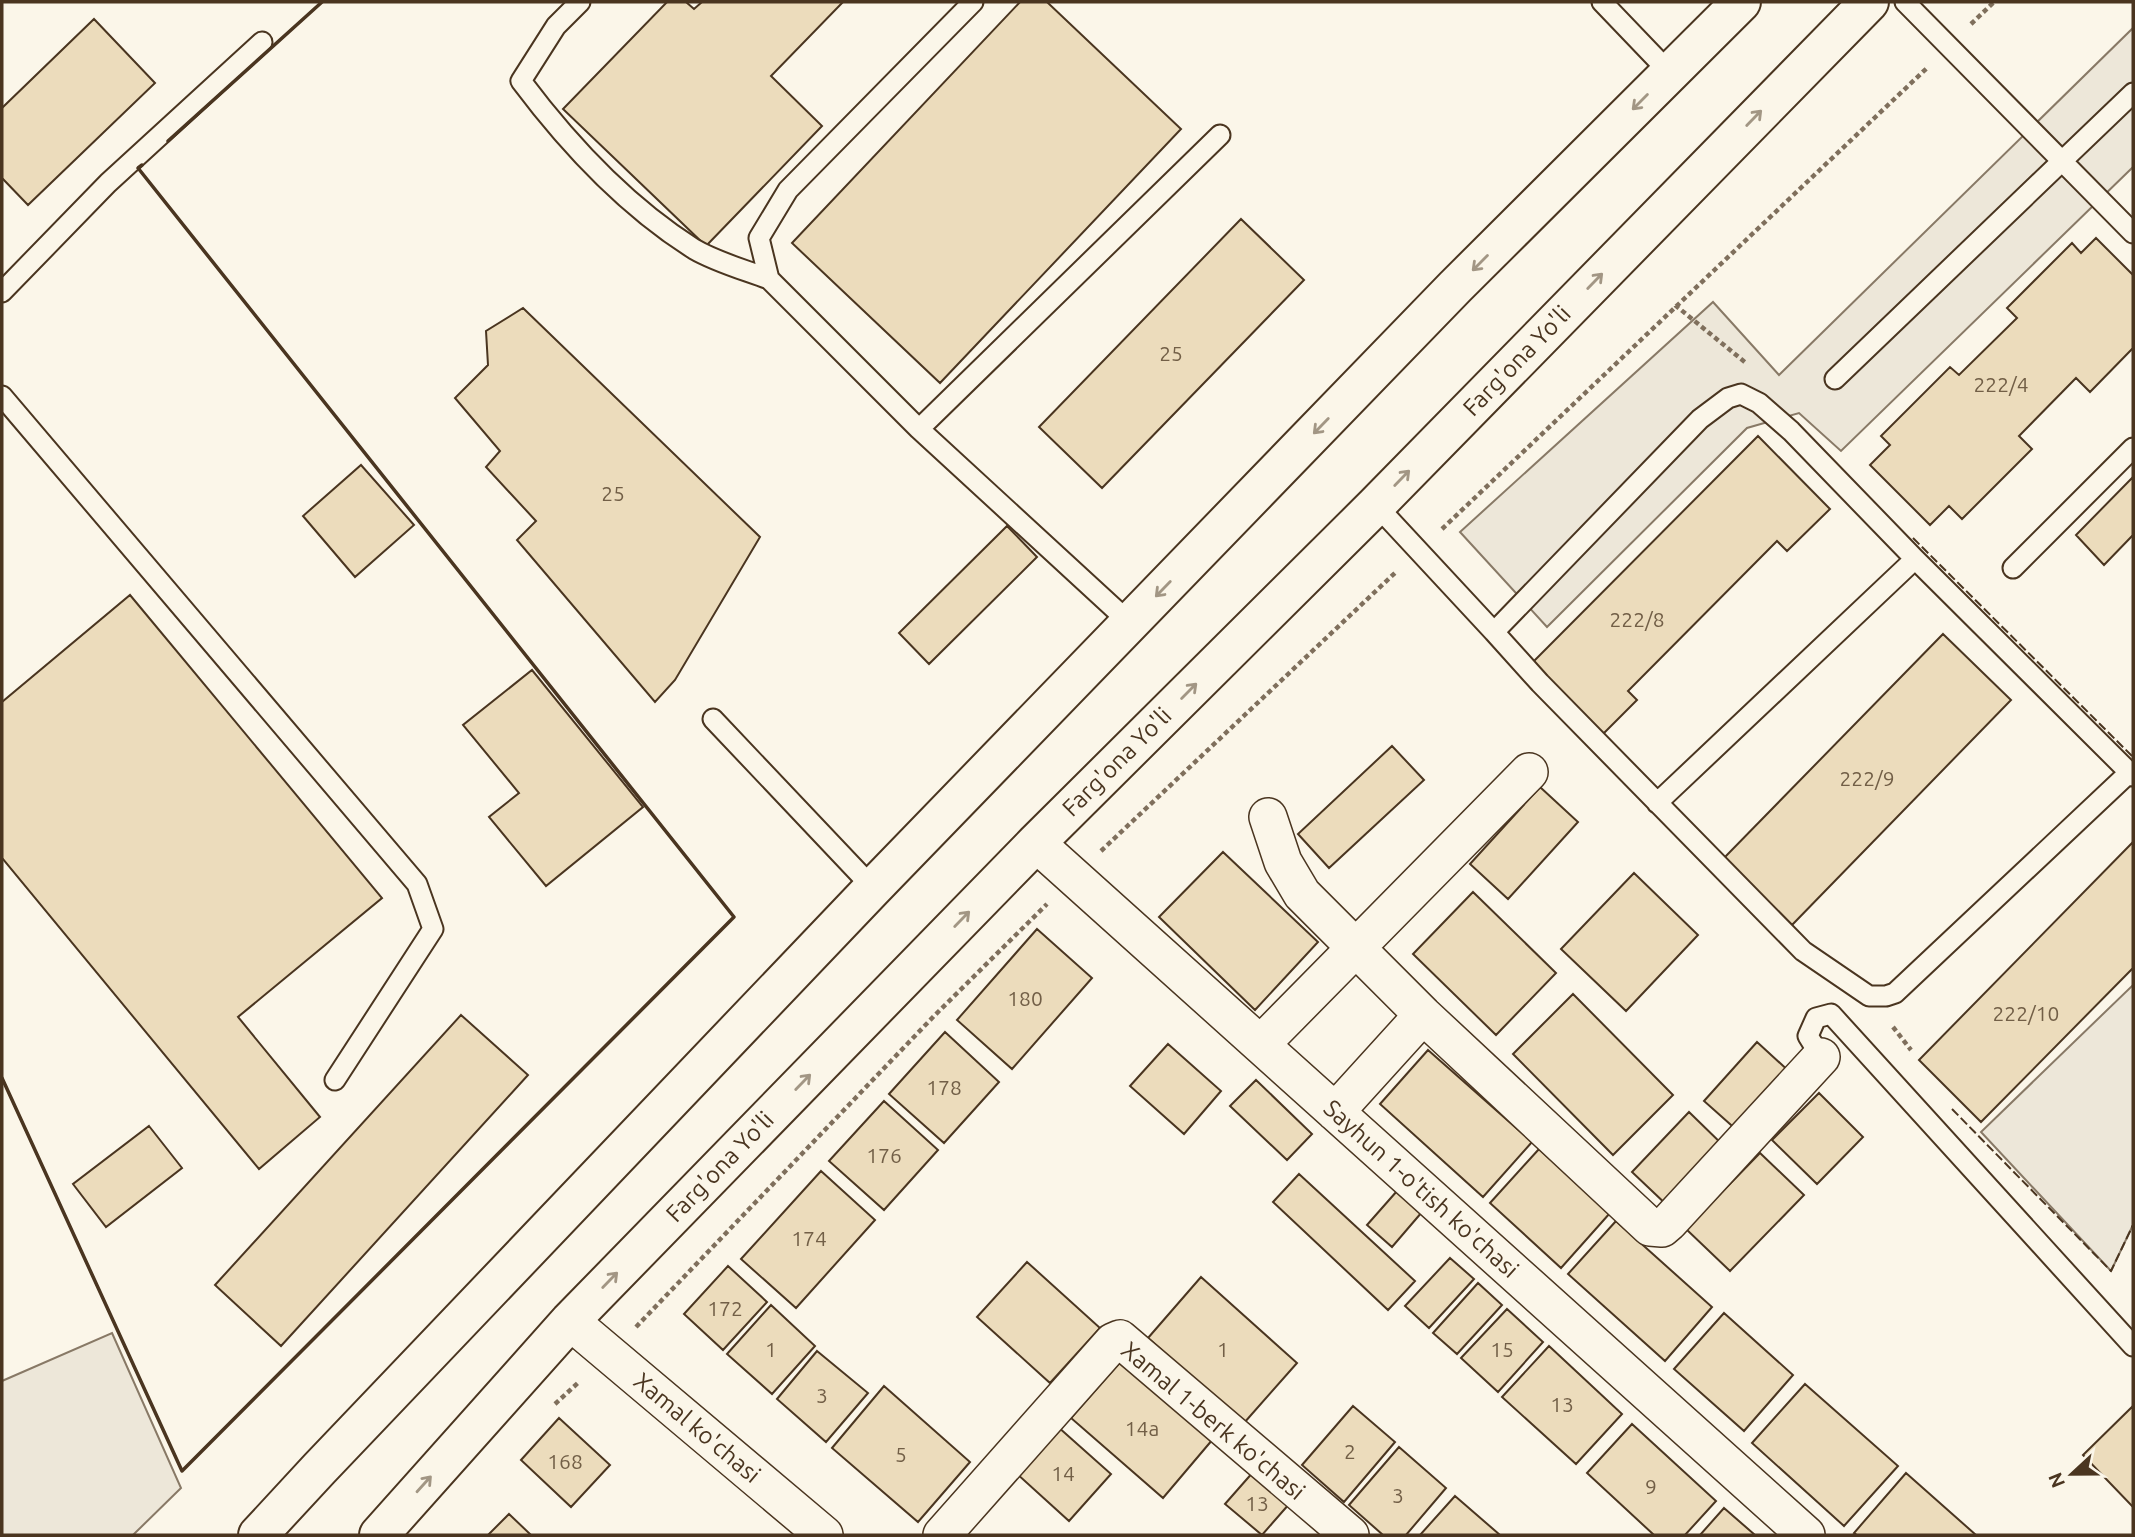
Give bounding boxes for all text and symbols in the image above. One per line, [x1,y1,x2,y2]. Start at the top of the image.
one-way arrow [1632,93,1649,110]
one-way arrow [1746,110,1763,127]
one-way arrow [1471,254,1488,271]
one-way arrow [1587,273,1604,290]
street label: Farg'ona Yo'li [1457,300,1576,421]
house number: 25 [1159,341,1183,365]
house number: 222/4 [1973,372,2029,396]
one-way arrow [1312,417,1329,434]
one-way arrow [1393,470,1410,487]
house number: 25 [601,481,625,505]
one-way arrow [1154,581,1171,598]
house number: 222/8 [1609,607,1665,631]
one-way arrow [1180,683,1197,700]
street label: Farg'ona Yo'li [1057,702,1177,822]
house number: 222/9 [1839,766,1895,790]
one-way arrow [953,911,970,928]
house number: 180 [1007,986,1043,1010]
house number: 222/10 [1993,1001,2059,1025]
one-way arrow [795,1074,812,1091]
house number: 178 [926,1075,962,1099]
street label: Sayhun 1-o'tish ko'chasi [1319,1094,1524,1283]
street label: Farg'ona Yo'li [660,1106,779,1227]
house number: 176 [866,1143,902,1167]
house number: 174 [791,1226,827,1250]
one-way arrow [601,1272,618,1289]
house number: 172 [707,1296,743,1320]
street label: Xamal 1-berk ko'chasi [1116,1336,1310,1505]
house number: 1 [765,1337,777,1361]
house number: 1 [1217,1337,1229,1361]
house number: 15 [1490,1337,1514,1361]
street label: Xamal ko'chasi [629,1367,766,1488]
house number: 3 [816,1383,828,1407]
house number: 13 [1550,1392,1574,1416]
house number: 14a [1125,1416,1159,1440]
house number: 2 [1344,1439,1356,1463]
north arrow [2037,1439,2107,1509]
house number: 5 [895,1442,907,1466]
house number: 168 [547,1449,583,1473]
house number: 14 [1051,1461,1075,1485]
text: N [2043,1470,2069,1491]
house number: 9 [1645,1474,1657,1498]
one-way arrow [416,1475,432,1493]
house number: 3 [1392,1483,1404,1507]
house number: 13 [1245,1491,1269,1515]

